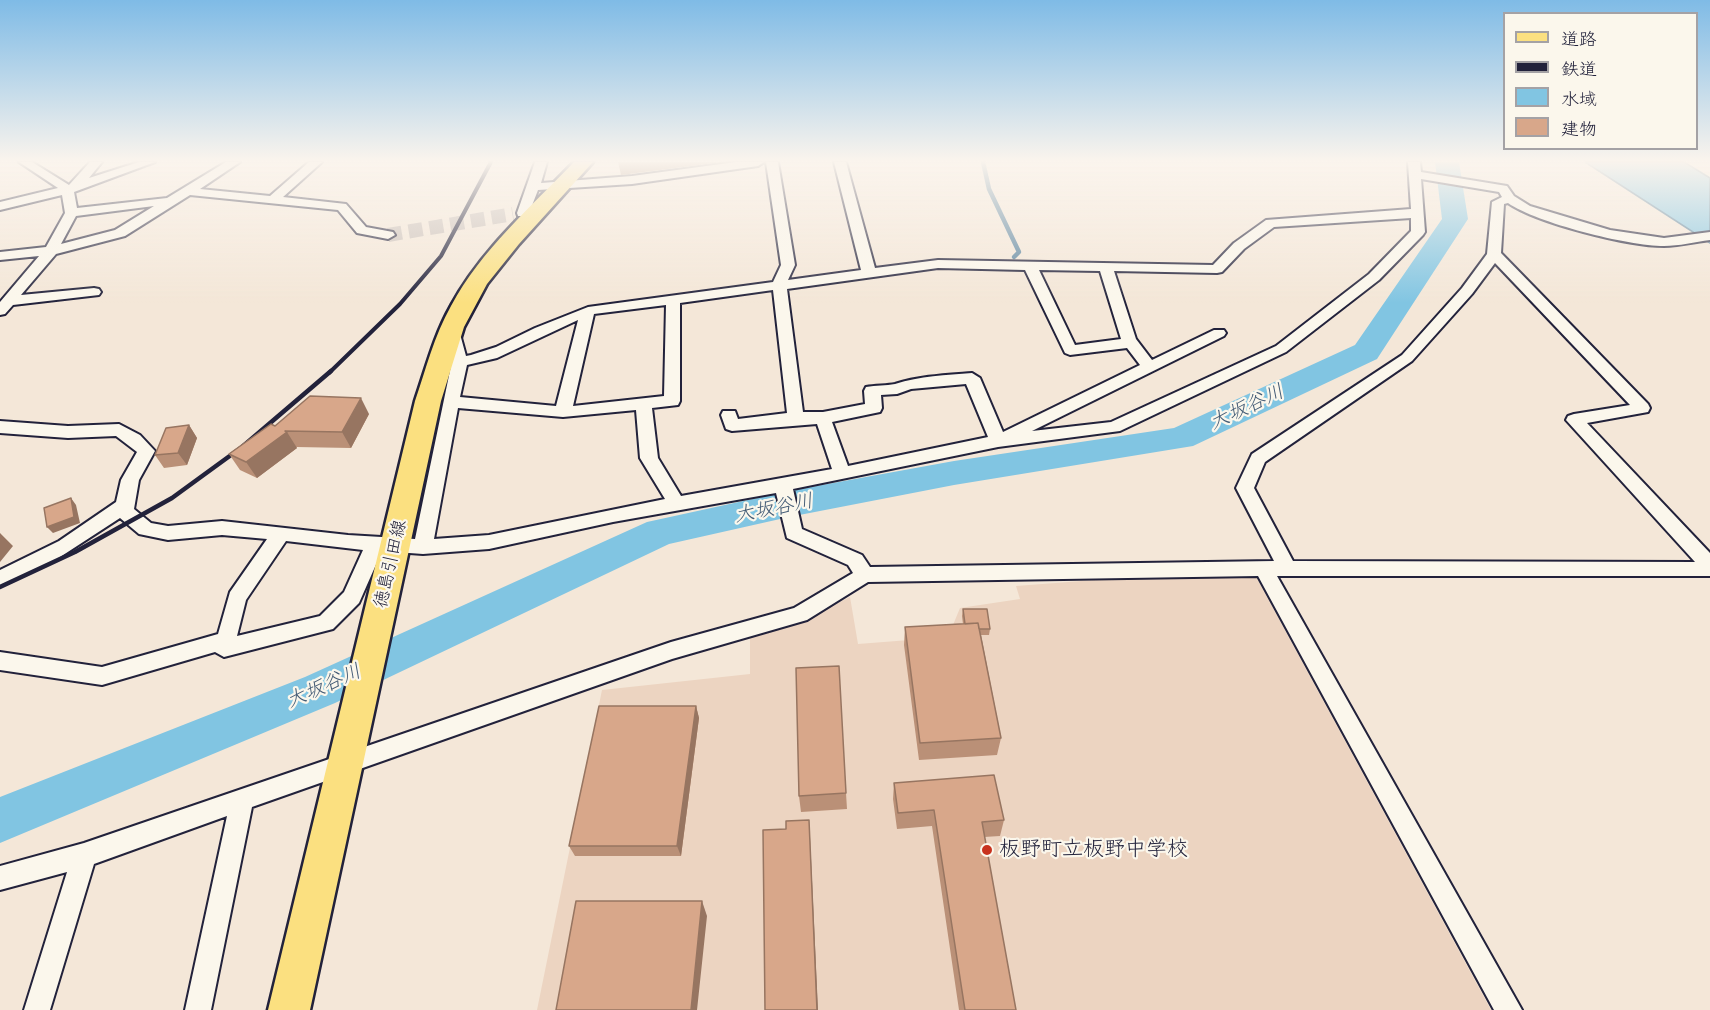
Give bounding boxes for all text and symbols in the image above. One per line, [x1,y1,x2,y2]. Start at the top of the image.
legend [1503,12,1698,150]
text: 道路 [1561,28,1597,50]
text: 鉄道 [1561,58,1597,80]
text: 水域 [1561,88,1597,110]
text: 建物 [1561,118,1597,140]
water label: 大坂谷川 [1206,380,1288,436]
water label: 大坂谷川 [732,490,816,528]
street label: 徳島引田線 [370,518,412,610]
water label: 大坂谷川 [283,660,365,714]
place label: 板野町立板野中学校 [999,837,1188,863]
marker: 板野町立板野中学校 [980,843,994,857]

